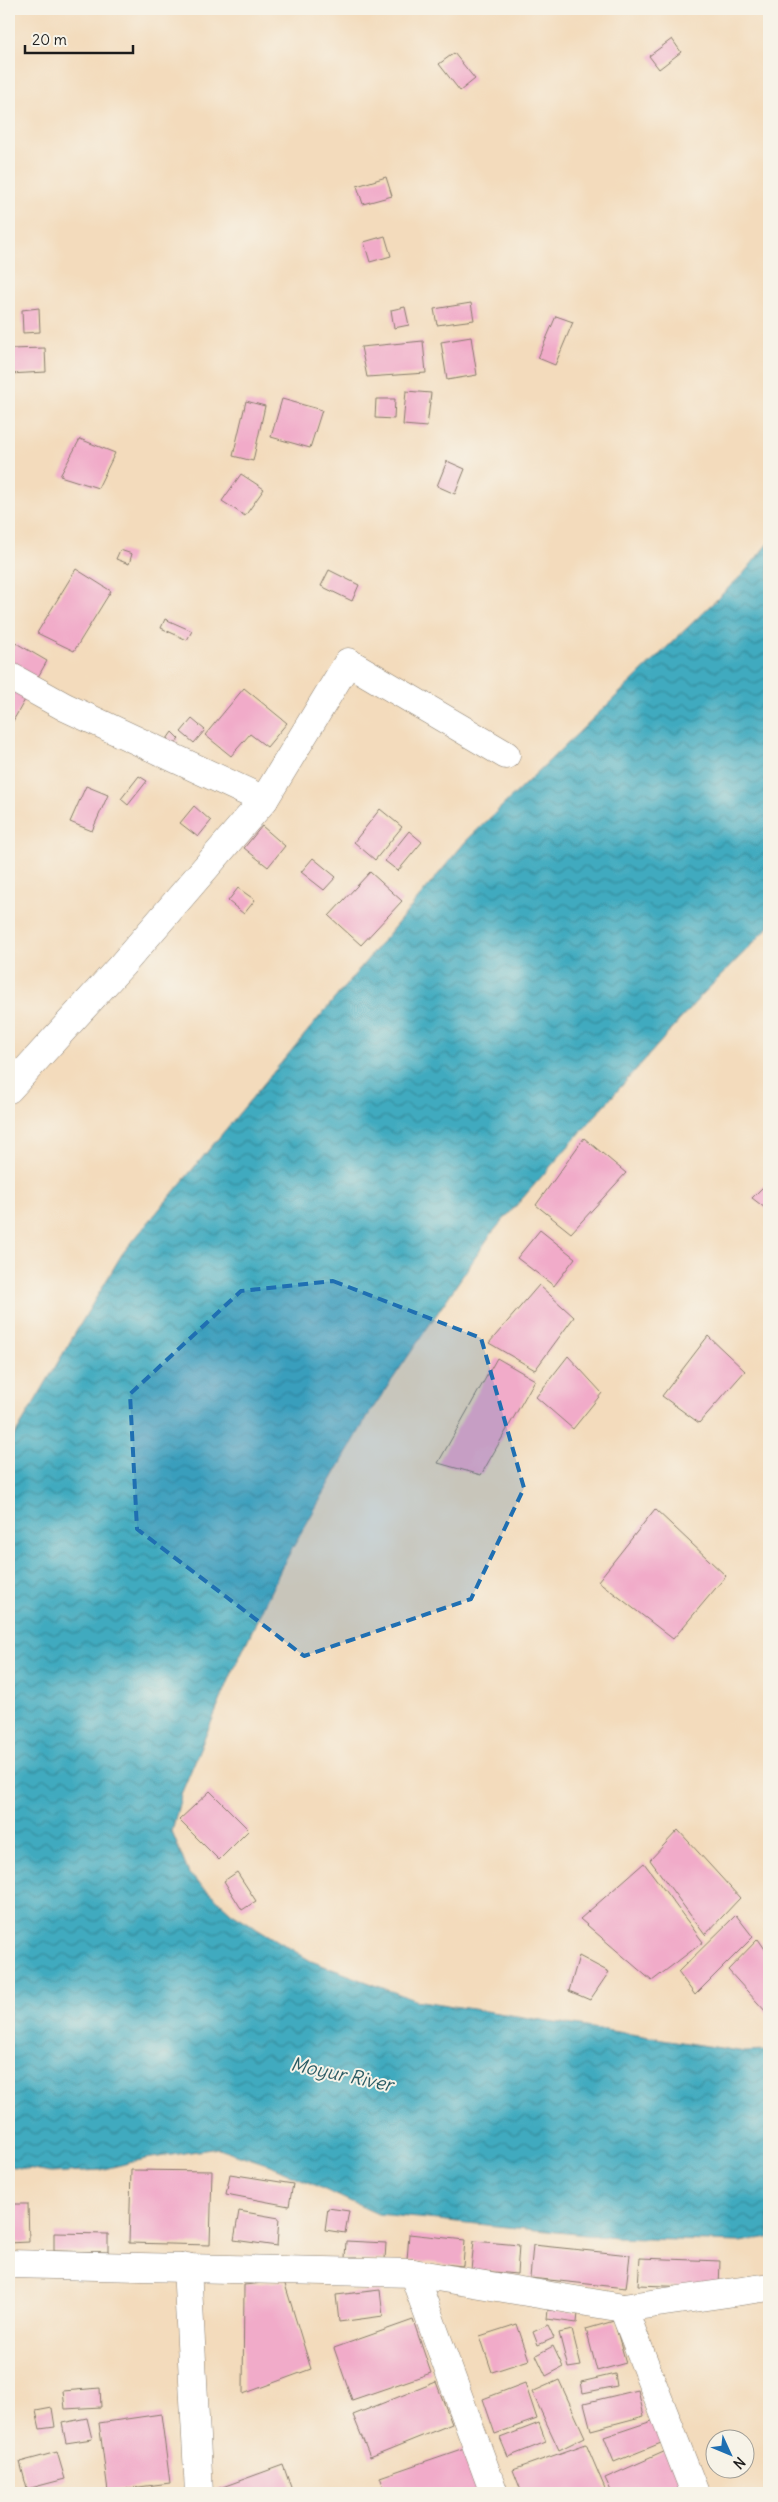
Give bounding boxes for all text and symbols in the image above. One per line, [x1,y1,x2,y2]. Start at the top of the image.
scale bar [25,22,132,54]
text: 20 m [32,30,67,49]
water label: Moyur River [289,2051,397,2097]
north arrow [706,2430,756,2480]
text: N [730,2453,749,2473]

